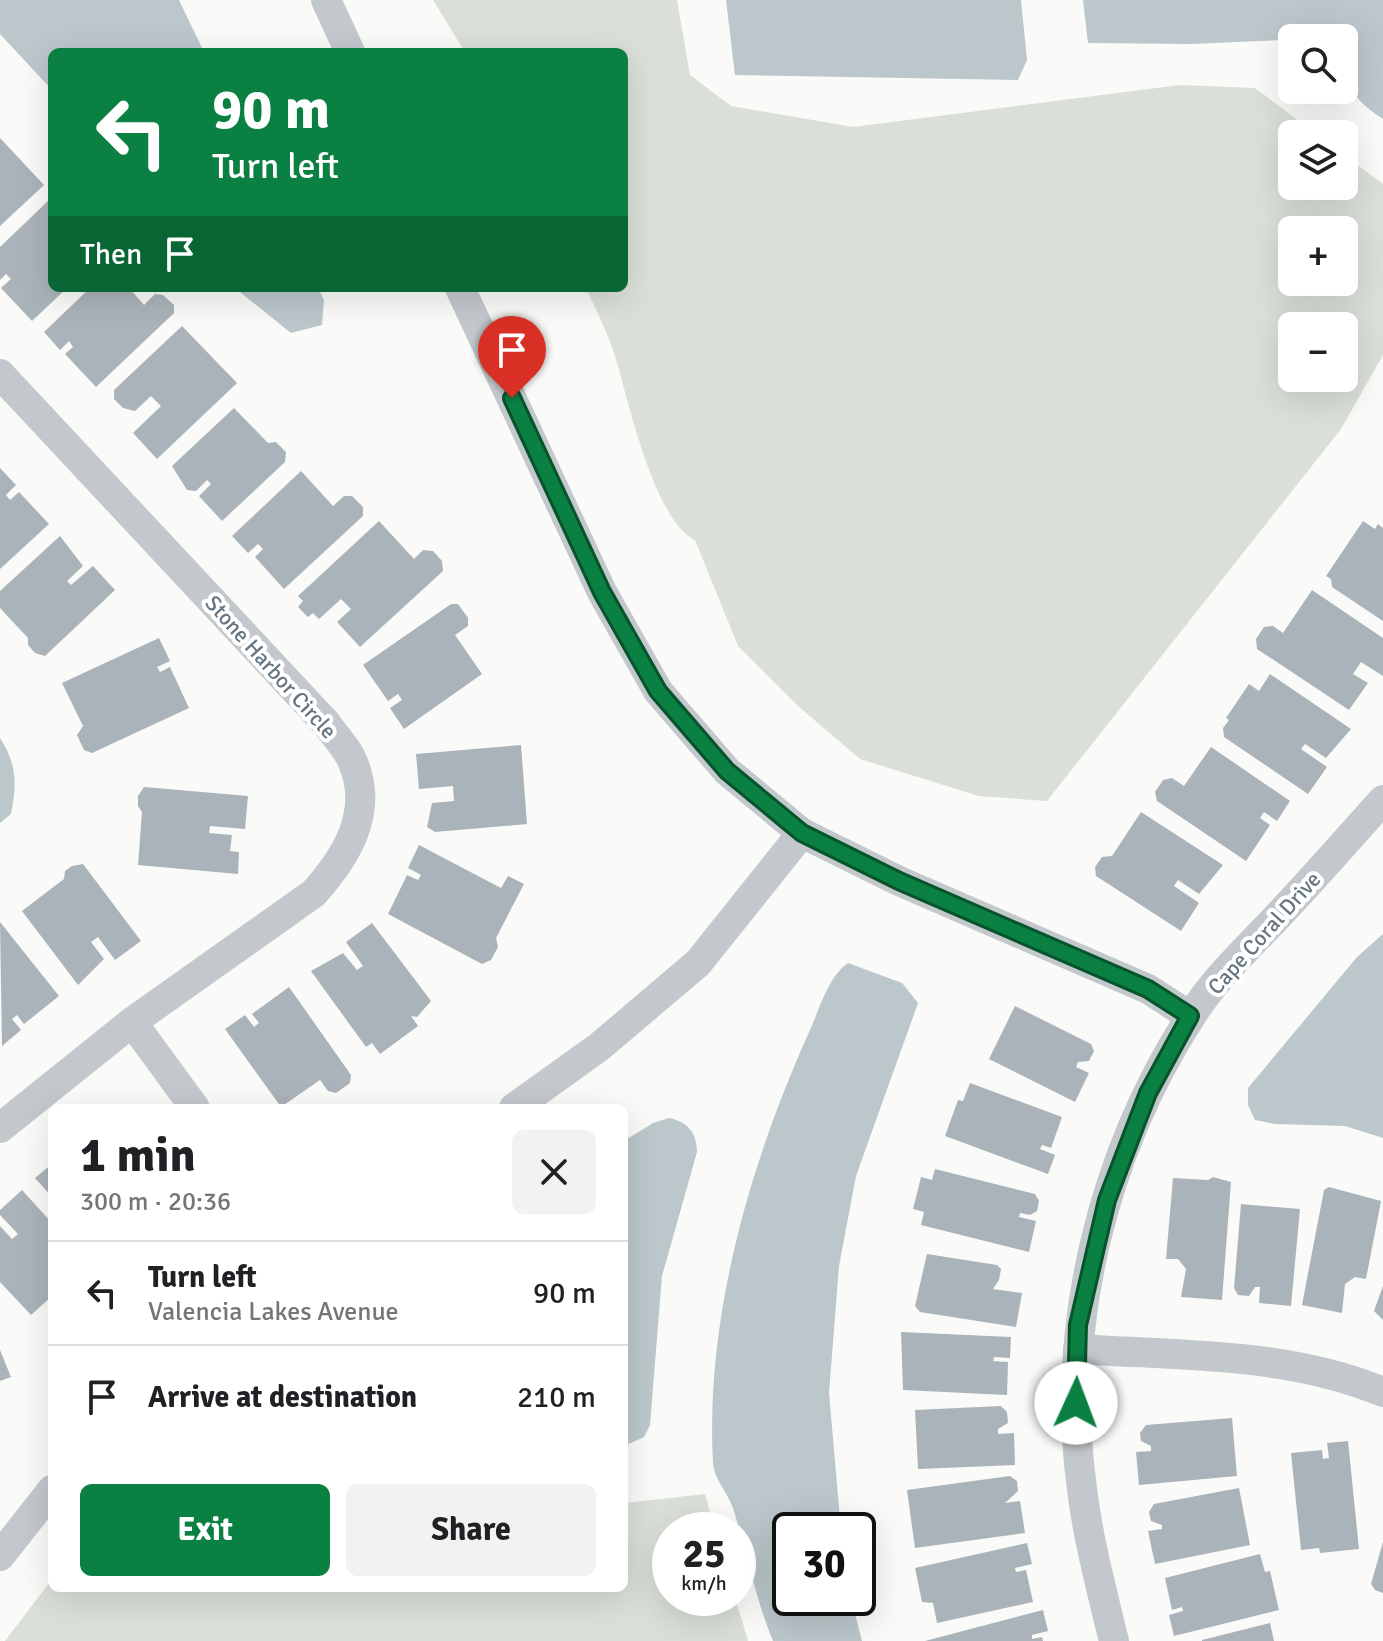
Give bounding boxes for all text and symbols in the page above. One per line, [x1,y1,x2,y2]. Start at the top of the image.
map controls [1278,24,1358,392]
button: search [1278,24,1358,104]
text: 90 m [212,75,330,144]
icon: left [80,80,184,184]
button: layers [1278,120,1358,200]
text: Turn left [212,144,339,189]
button: + [1278,216,1358,296]
icon: arrive [158,232,202,276]
text: Then [80,236,142,273]
button: − [1278,312,1358,392]
pin [478,316,546,398]
icon: arrive [490,328,534,372]
street label: Stone Harbor Circle [200,590,342,744]
street label: Cape Coral Drive [1202,866,1326,1000]
text: 1 min [80,1126,196,1185]
button: close [512,1130,596,1214]
text: 300 m · 20:36 [80,1186,231,1218]
text: Turn left [148,1259,257,1296]
icon: left [80,1271,124,1315]
text: 90 m [533,1275,596,1312]
text: Valencia Lakes Avenue [148,1296,399,1328]
position arrow [1034,1361,1118,1445]
icon: arrive [80,1375,124,1419]
text: Arrive at destination [148,1379,417,1416]
text: 210 m [517,1379,596,1416]
button: Exit [80,1484,330,1576]
button: Share [346,1484,596,1576]
speed limit sign: 30 [772,1512,876,1616]
text: 25 [682,1529,726,1579]
text: km/h [681,1571,727,1596]

